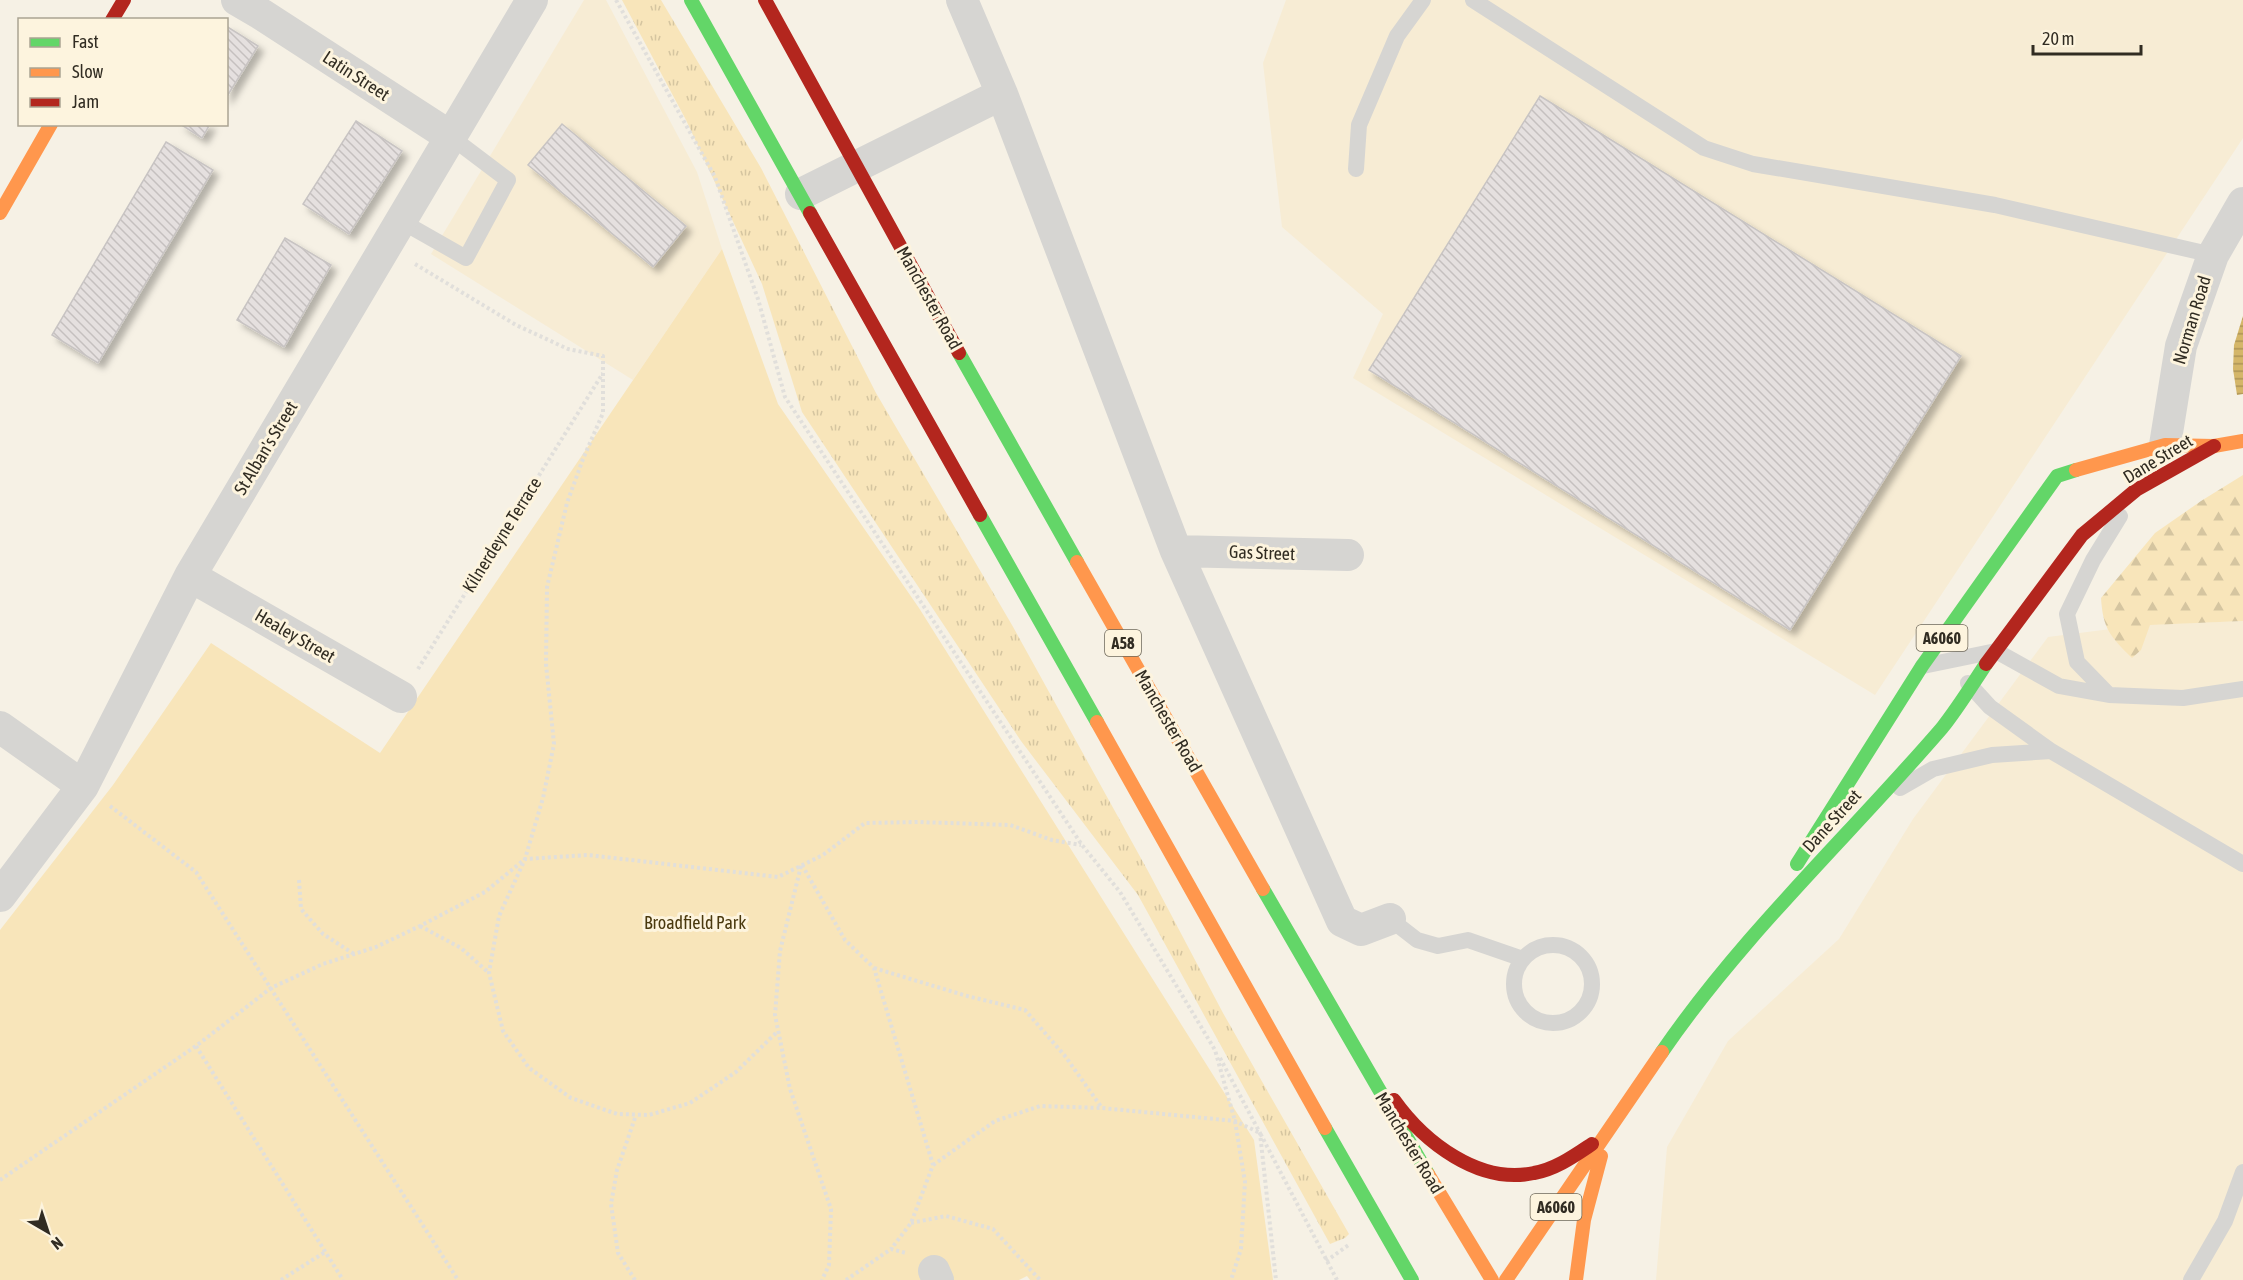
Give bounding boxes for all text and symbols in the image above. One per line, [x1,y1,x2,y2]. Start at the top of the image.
legend [18,18,228,126]
scale bar [2033,18,2141,56]
text: 20 m [2042,28,2074,49]
text: Fast [72,31,99,52]
street label: Latin Street [319,46,394,105]
text: Slow [72,61,103,82]
text: Jam [72,91,99,112]
street label: Manchester Road [893,243,966,353]
street label: Norman Road [2168,273,2215,367]
street label: St Alban's Street [229,397,302,498]
street label: Dane Street [2119,430,2196,487]
street label: Kilnerdeyne Terrace [458,473,545,596]
street label: Gas Street [1229,541,1295,564]
street label: Healey Street [251,604,339,667]
road number: A6060 [1916,625,1968,651]
road number: A58 [1105,630,1141,656]
street label: Manchester Road [1131,666,1206,776]
street label: Dane Street [1798,785,1865,856]
park label: Broadfield Park [644,912,746,933]
street label: Manchester Road [1371,1088,1448,1197]
road number: A6060 [1530,1194,1582,1220]
north arrow [18,1202,78,1262]
text: N [48,1234,67,1254]

